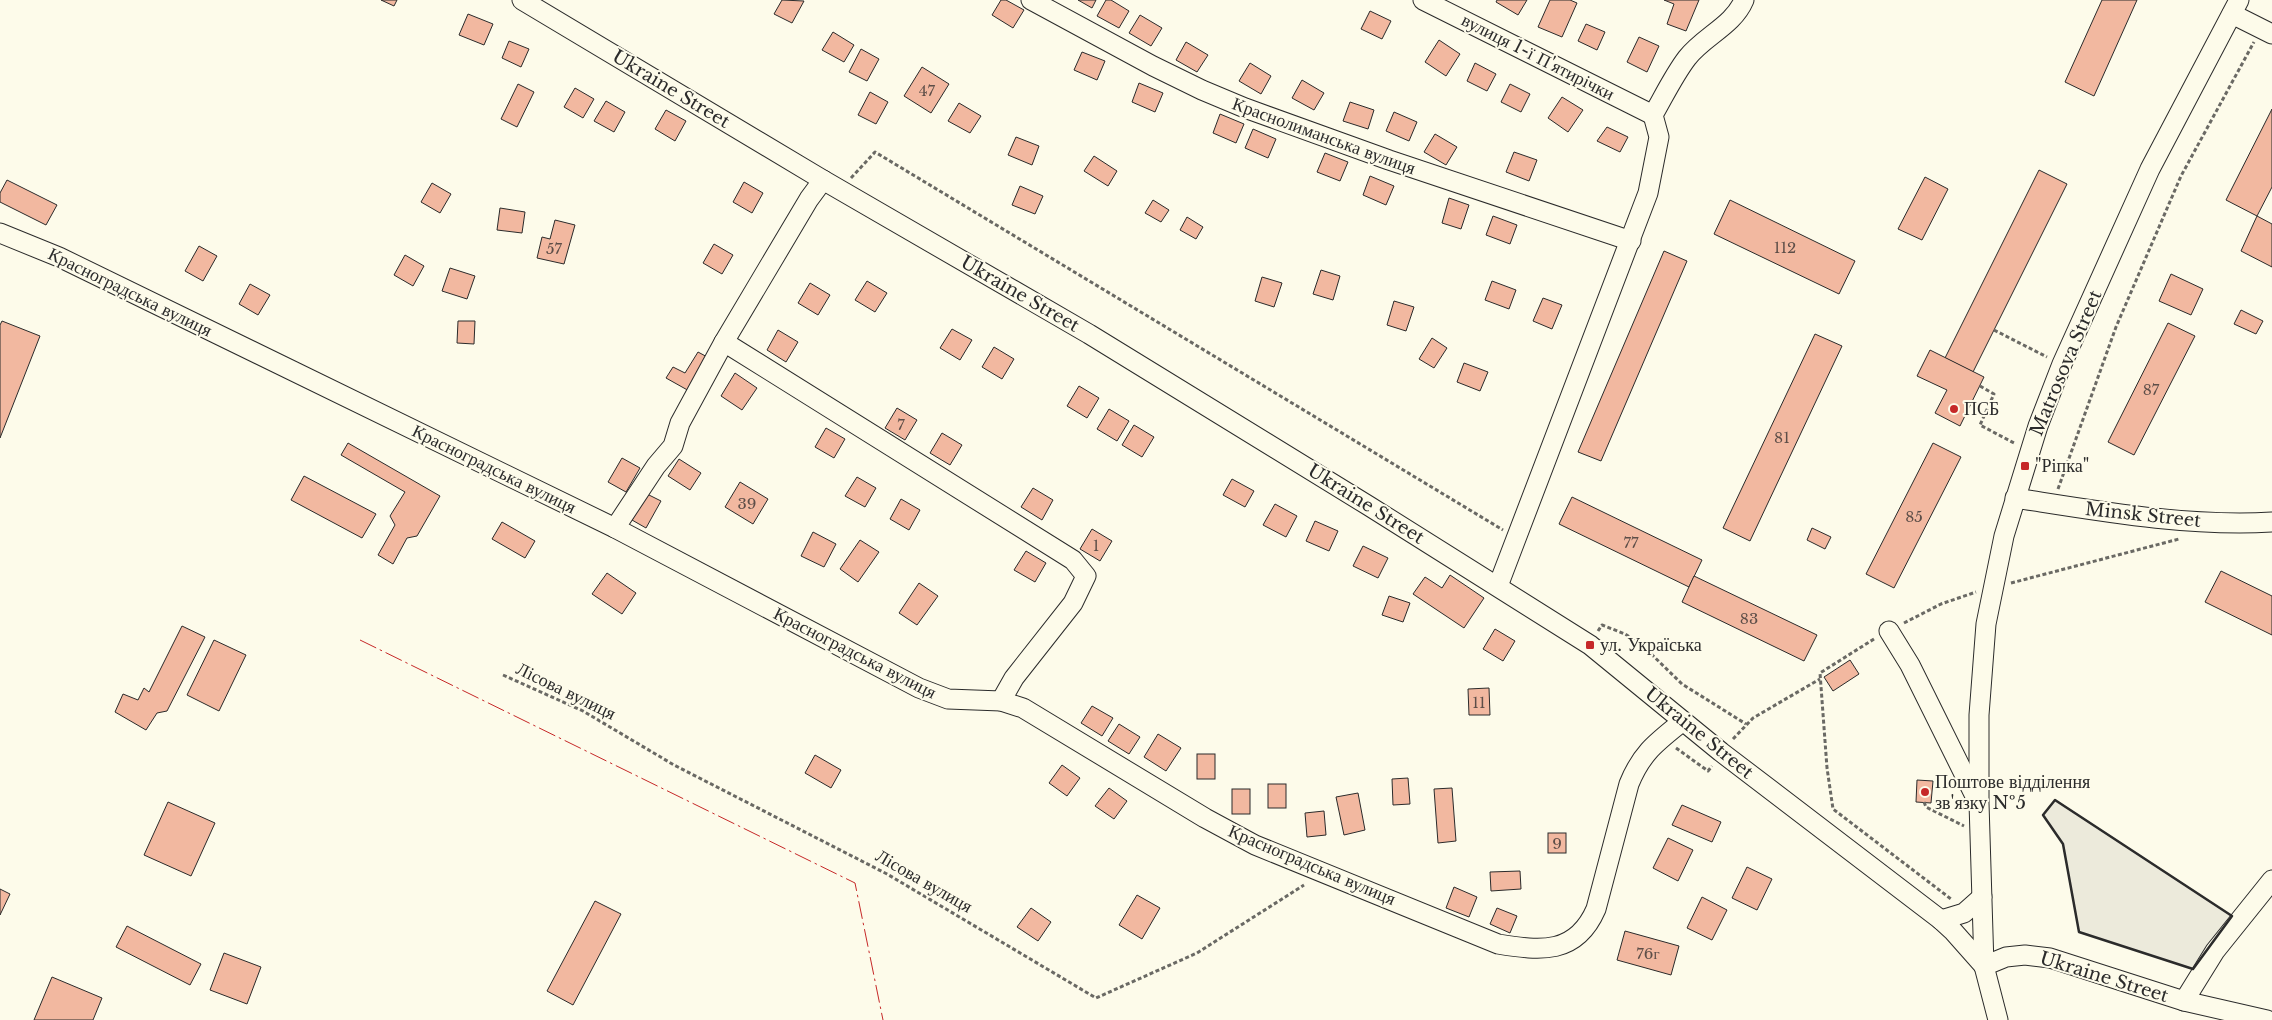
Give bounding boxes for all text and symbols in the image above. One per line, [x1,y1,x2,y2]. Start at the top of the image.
street label: вулиця 1-ї П'ятирічки [1458,9,1618,105]
street label: Ukraine Street [608,45,734,133]
house number: 47 [919,81,936,100]
street label: Краснолиманська вулиця [1229,93,1419,179]
house number: 112 [1774,238,1796,257]
house number: 57 [546,239,562,258]
street label: Красноградська вулиця [44,243,216,341]
street label: Ukraine Street [957,251,1083,337]
street label: Matrosova Street [2025,287,2107,439]
house number: 87 [2143,380,2160,399]
place label: ПСБ [1964,398,1999,420]
marker: ПСБ [1948,403,1960,415]
house number: 7 [897,415,905,434]
street label: Красноградська вулиця [408,420,580,518]
house number: 81 [1774,428,1790,447]
place label: "Ріпка" [2035,455,2089,477]
street label: Ukraine Street [1304,459,1429,549]
marker: "Ріпка" [2019,460,2031,472]
house number: 39 [738,494,756,513]
street label: Minsk Street [2084,498,2202,532]
house number: 85 [1905,507,1923,526]
house number: 77 [1623,533,1639,552]
house number: 1 [1093,536,1099,555]
street label: Красноградська вулиця [770,602,940,704]
house number: 83 [1740,609,1758,628]
place label: ул. Україська [1600,634,1702,656]
marker: ул. Україська [1584,639,1596,651]
street label: Лісова вулиця [513,657,619,725]
street label: Ukraine Street [1640,683,1758,784]
house number: 11 [1472,693,1486,712]
place label: Поштове відділення зв'язку №5 [1935,771,2090,814]
marker: Поштове відділення зв'язку №5 [1919,786,1931,798]
street label: Красноградська вулиця [1225,820,1399,910]
house number: 9 [1552,834,1562,853]
street label: Лісова вулиця [872,844,976,918]
house number: 76г [1636,944,1660,963]
street label: Ukraine Street [2037,947,2171,1007]

